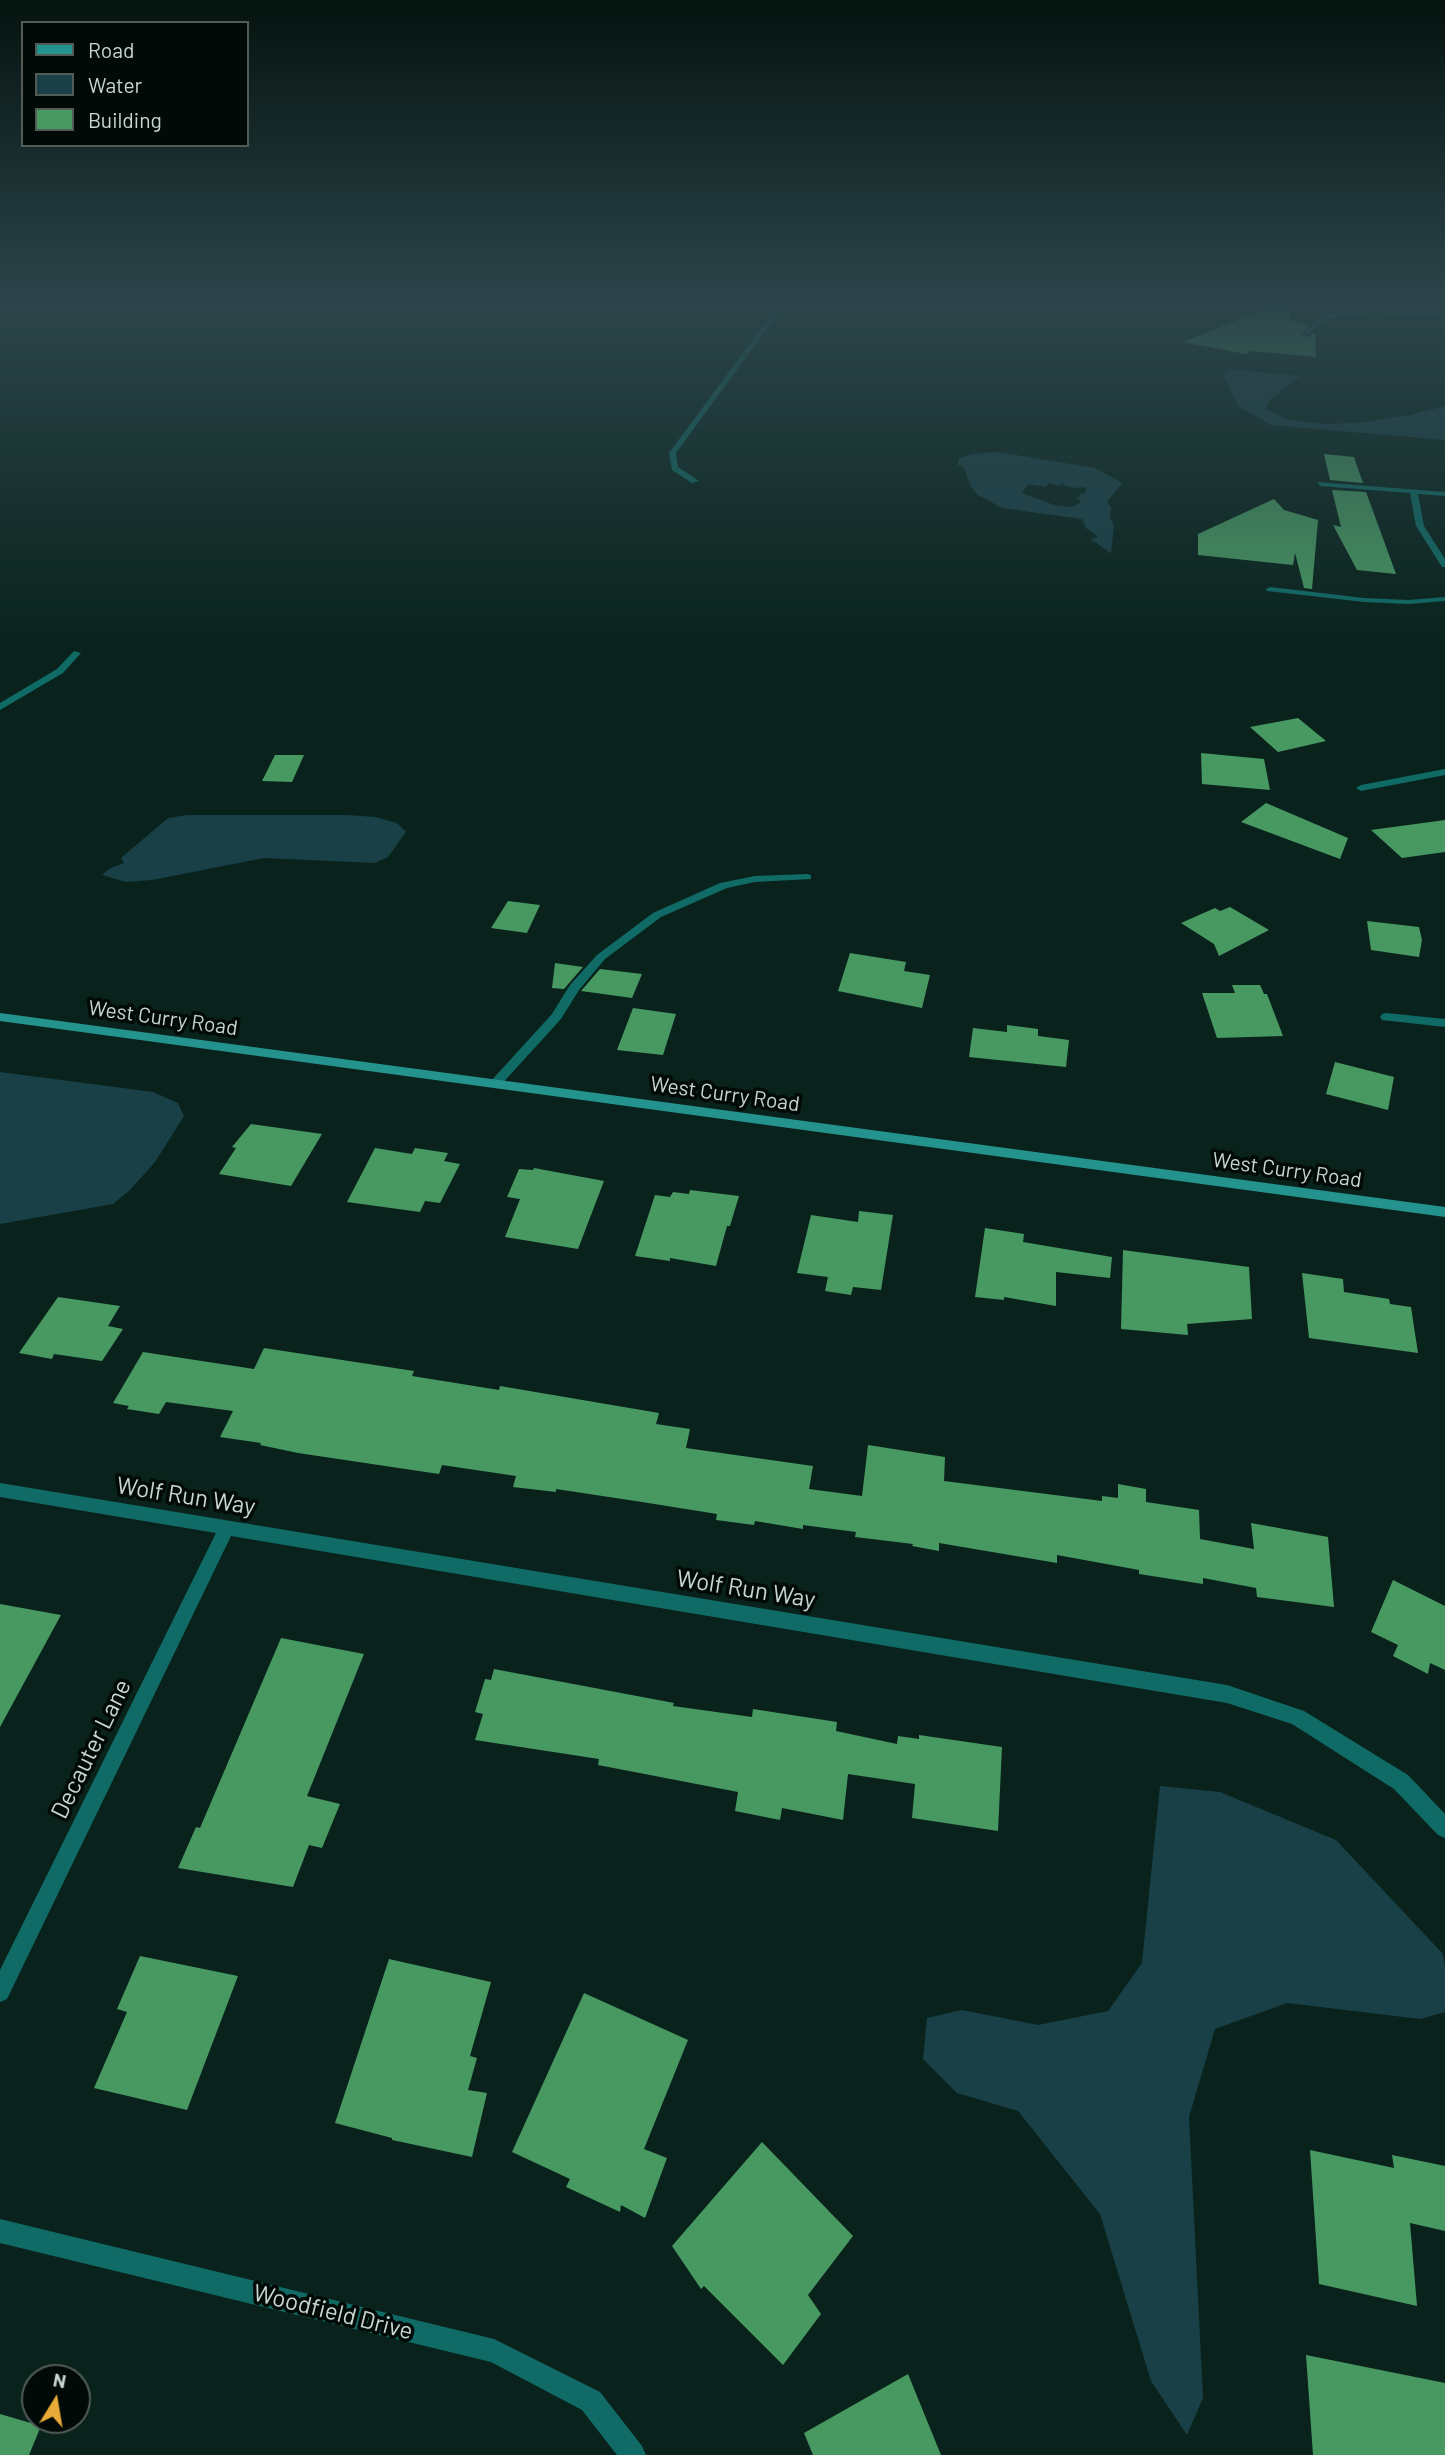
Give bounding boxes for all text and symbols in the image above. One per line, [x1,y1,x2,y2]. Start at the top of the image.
legend [21,21,248,147]
text: Road [88,37,134,62]
text: Water [88,72,142,97]
text: Building [88,107,162,132]
street label: West Curry Road [87,995,239,1041]
street label: West Curry Road [649,1071,801,1117]
street label: West Curry Road [1211,1147,1363,1193]
street label: Wolf Run Way [114,1471,258,1521]
street label: Wolf Run Way [674,1564,818,1614]
street label: Decauter Lane [45,1675,137,1823]
street label: Woodfield Drive [250,2278,416,2346]
north arrow [21,2364,91,2434]
text: N [51,2367,68,2392]

